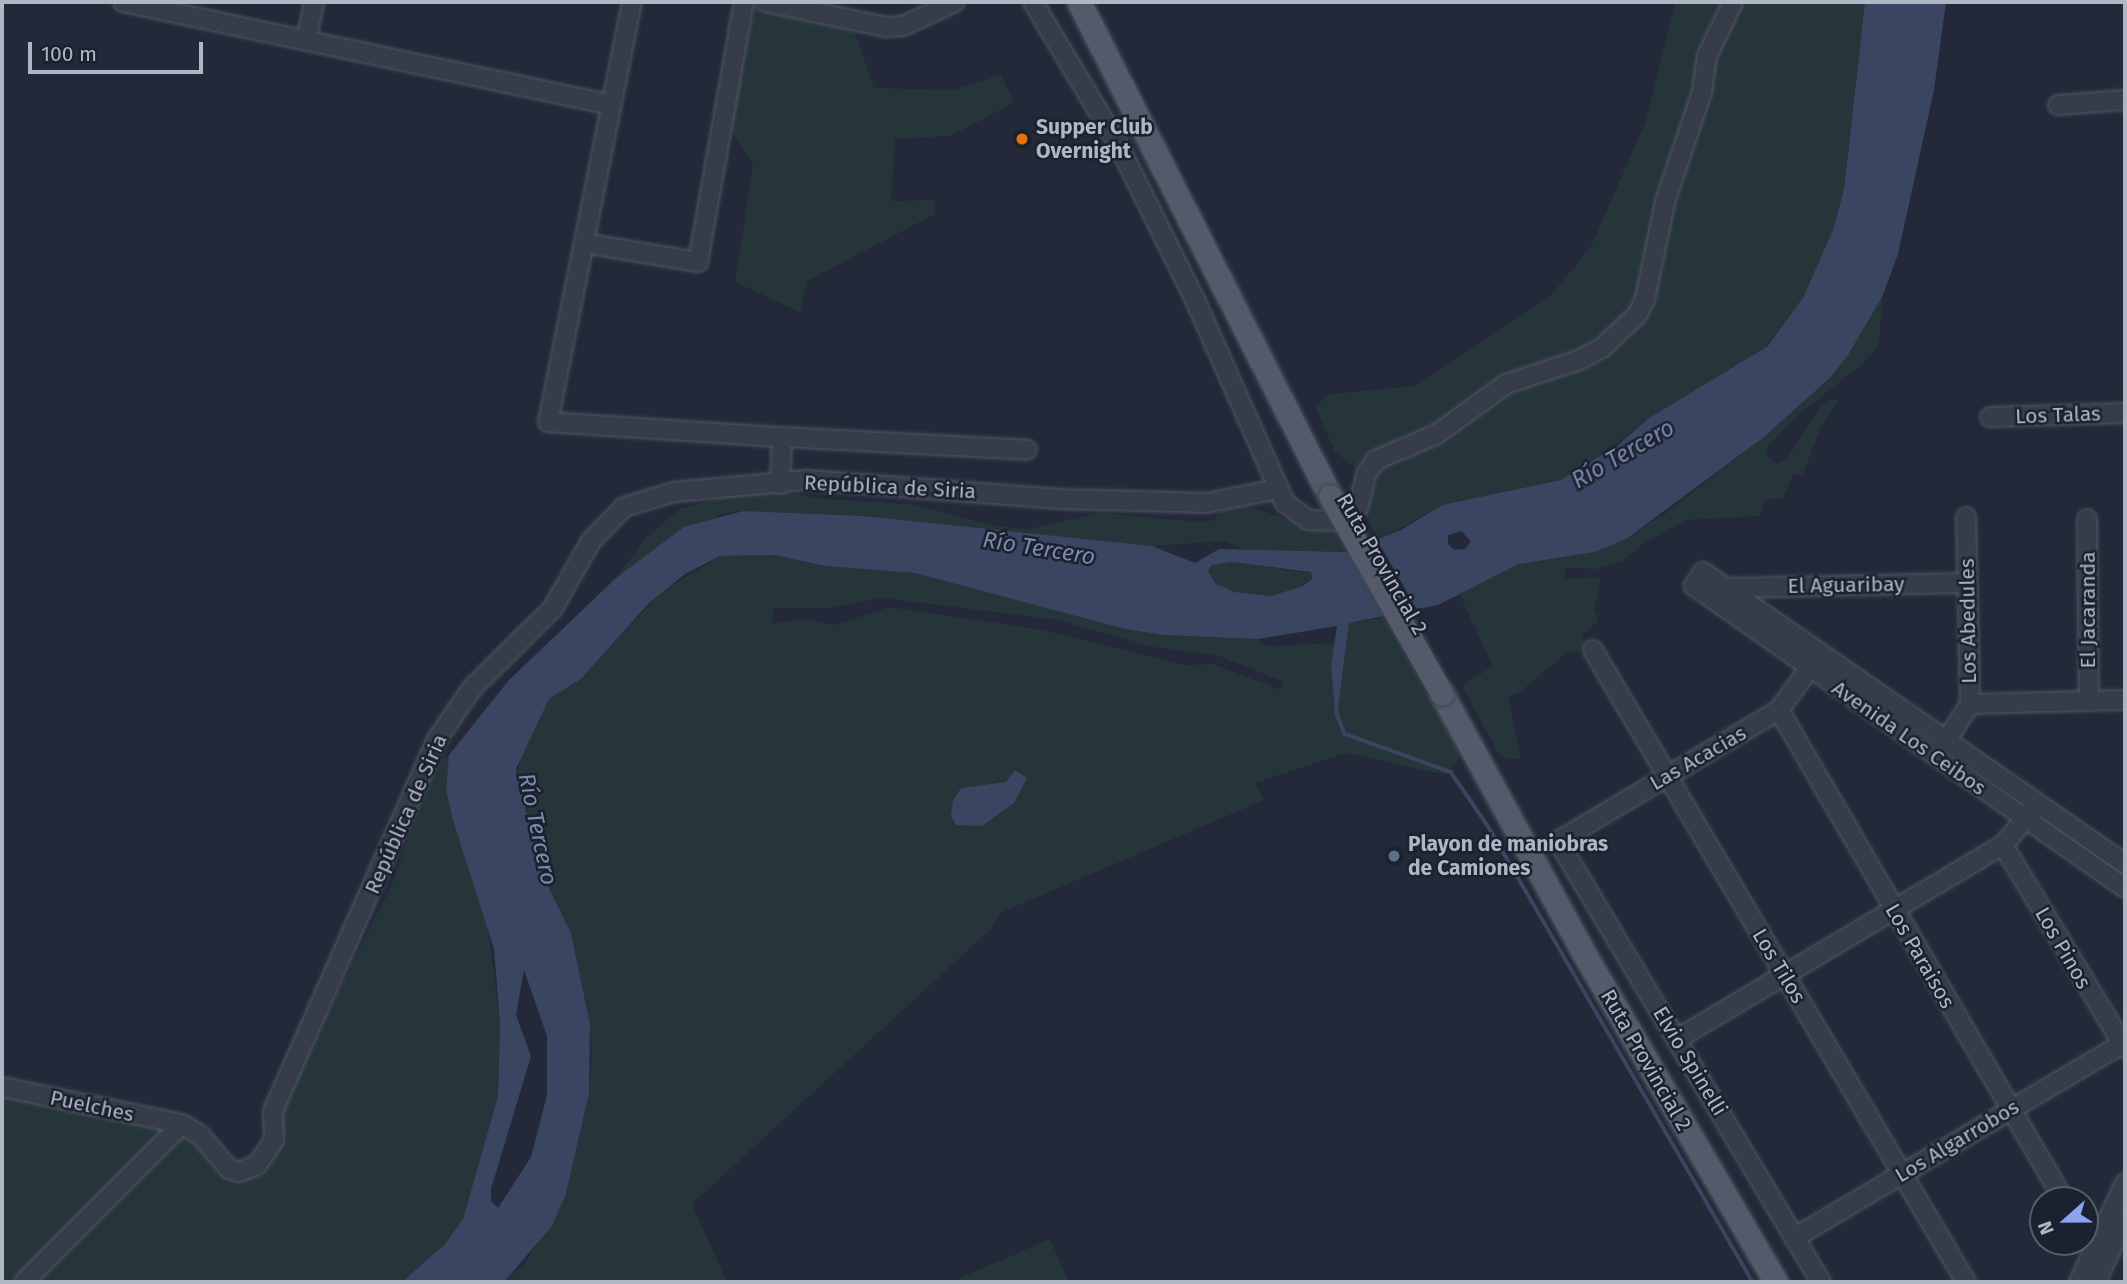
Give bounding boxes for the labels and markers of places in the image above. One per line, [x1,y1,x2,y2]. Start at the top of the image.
place label: Supper Club Overnight [1036,114,1153,164]
marker: Supper Club Overnight [1014,131,1030,147]
place label: Playon de maniobras de Camiones [1408,831,1608,881]
marker: Playon de maniobras de Camiones [1386,848,1402,864]

